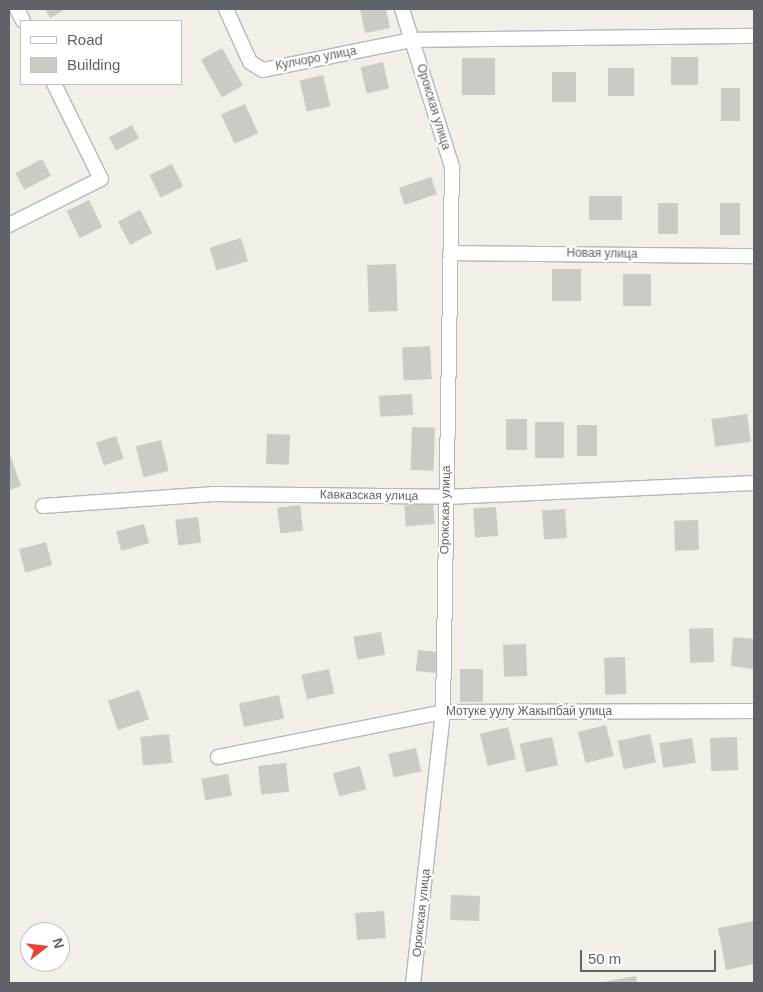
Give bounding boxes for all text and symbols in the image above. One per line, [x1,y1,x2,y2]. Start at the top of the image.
legend [20,20,182,85]
text: Road [67,31,103,48]
street label: Кулчоро улица [274,44,358,74]
text: Building [67,56,120,73]
street label: Орокская улица [413,62,453,152]
street label: Новая улица [566,246,638,262]
street label: Орокская улица [438,465,454,555]
street label: Кавказская улица [320,488,418,504]
street label: Мотуке уулу Жакыпбай улица [446,705,612,719]
street label: Орокская улица [410,868,434,958]
north arrow [20,922,70,972]
text: N [49,936,68,950]
scale bar [583,940,719,972]
text: 50 m [588,950,621,967]

